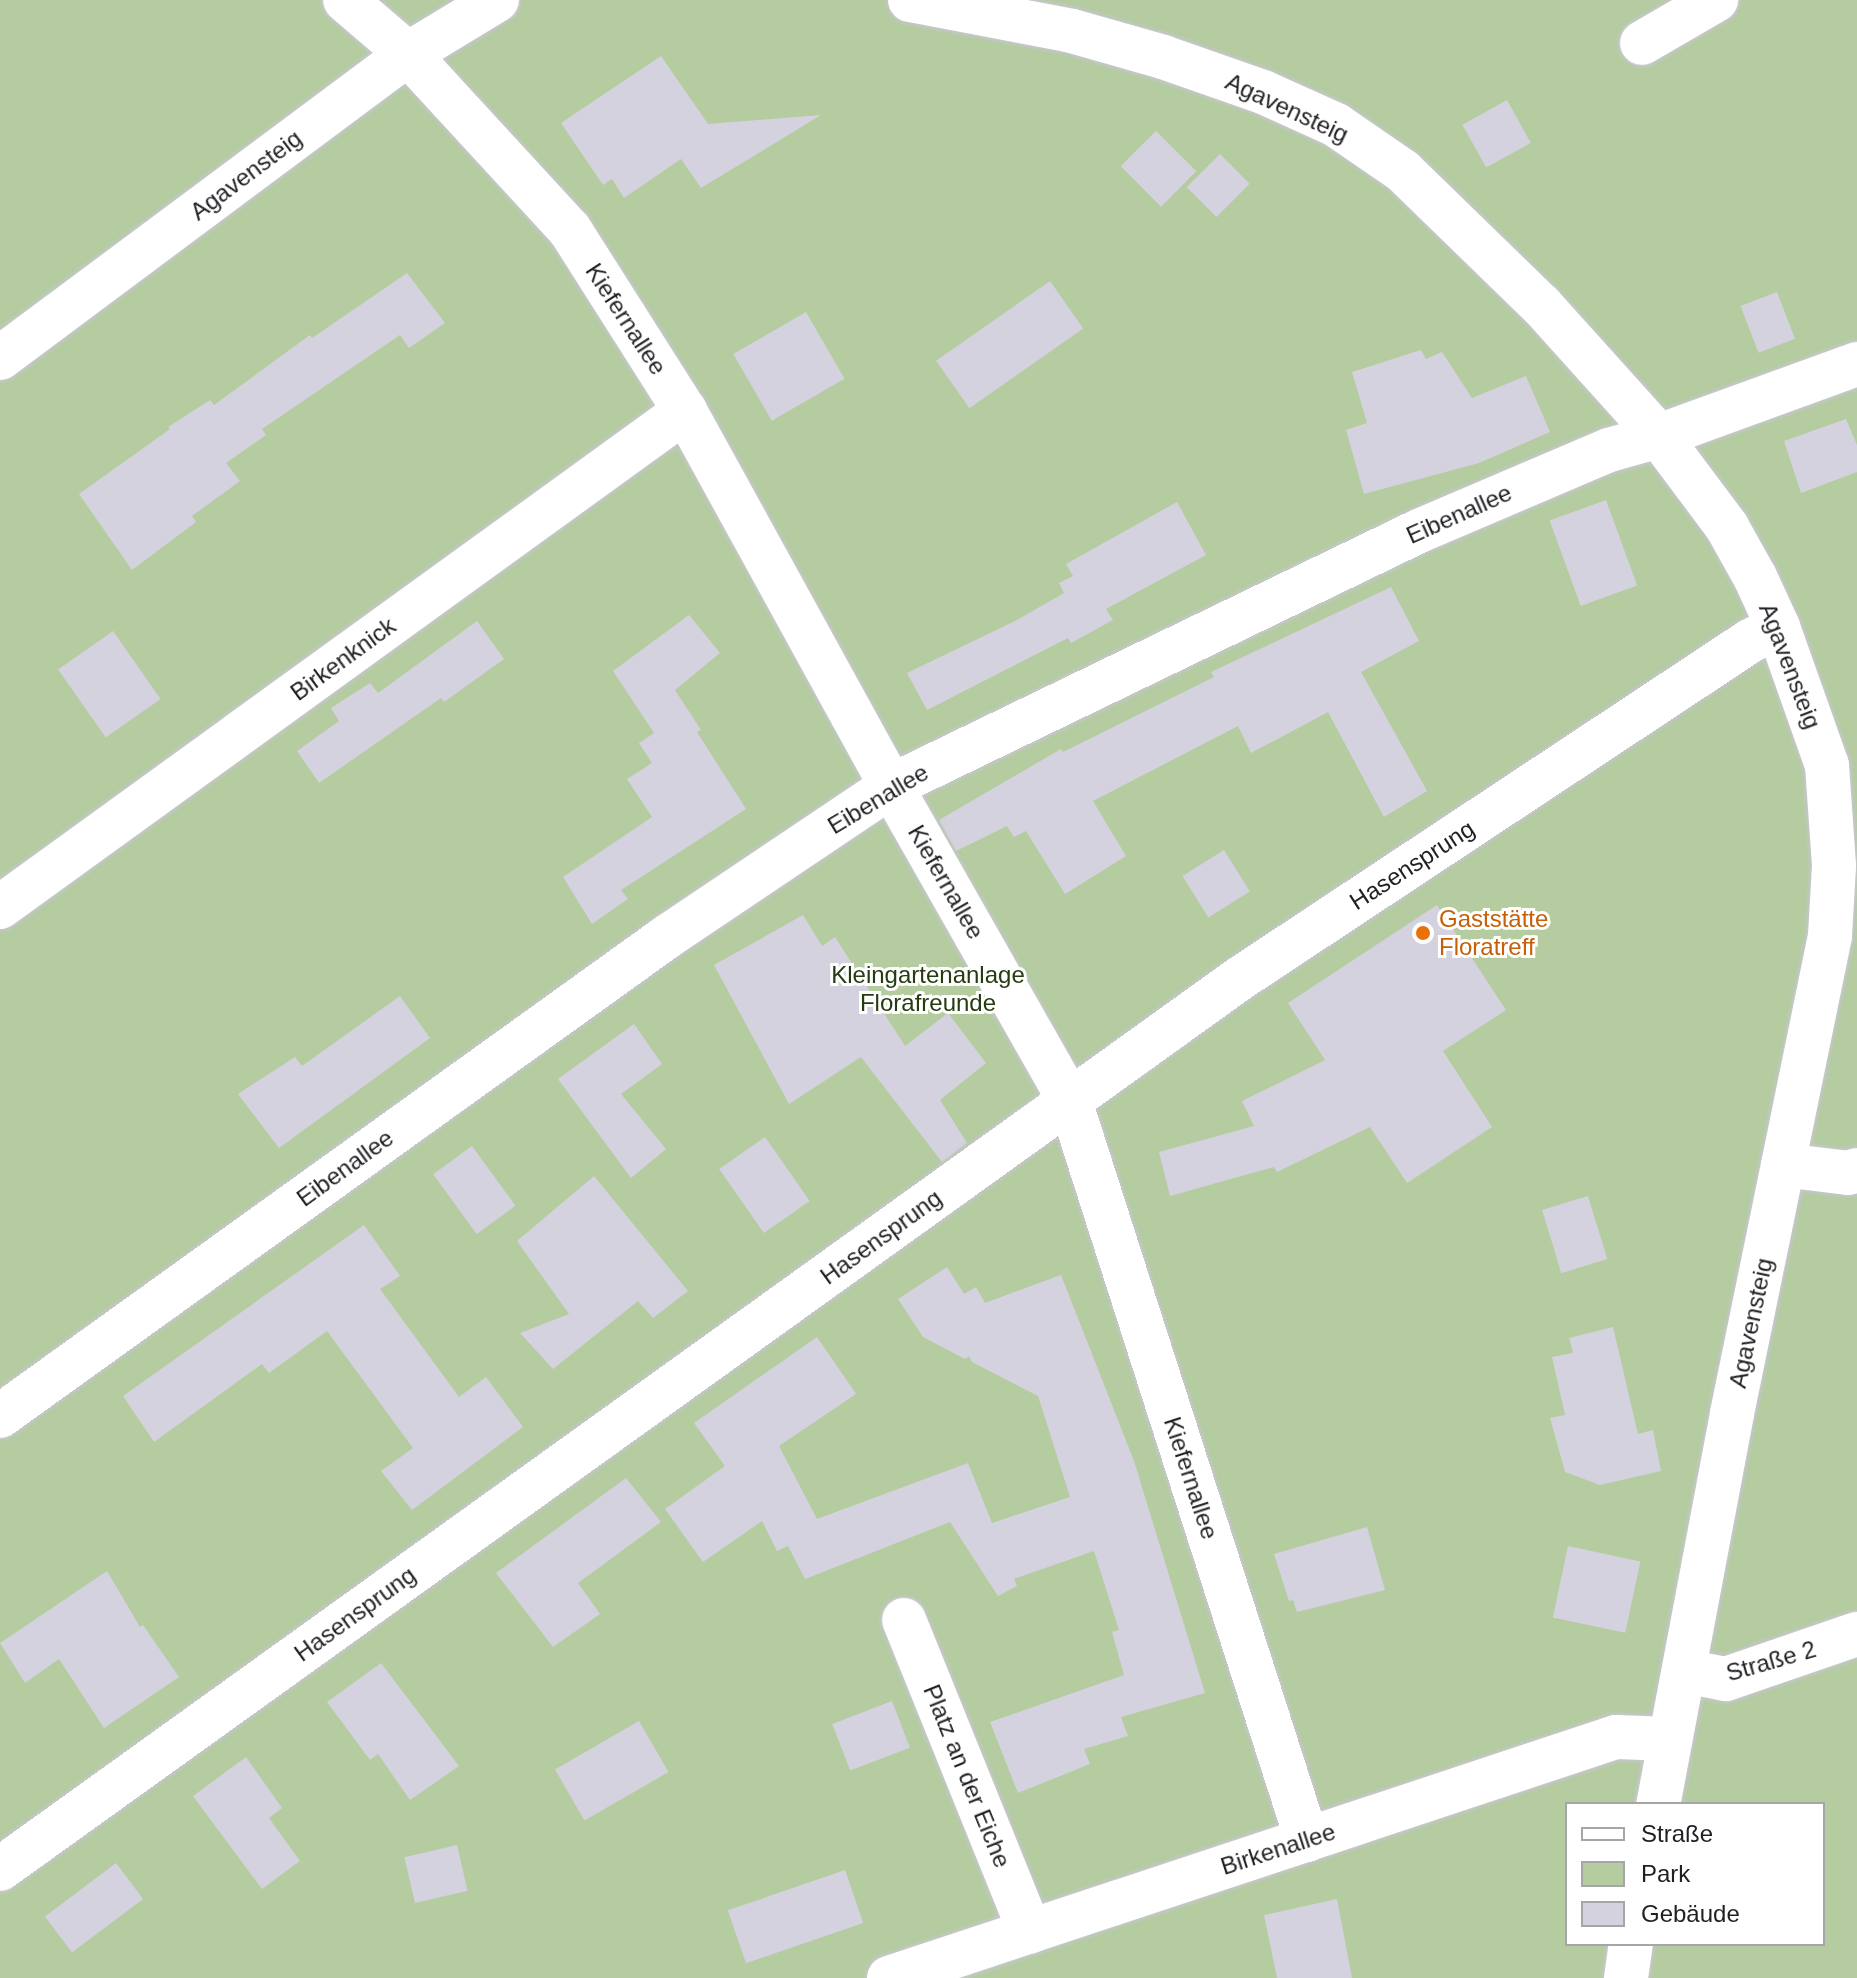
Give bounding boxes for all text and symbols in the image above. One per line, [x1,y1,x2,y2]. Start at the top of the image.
street label: Agavensteig [1221,67,1353,149]
street label: Agavensteig [185,124,307,226]
street label: Kiefernallee [579,258,673,380]
street label: Eibenallee [1402,478,1516,550]
street label: Agavensteig [1753,599,1827,733]
street label: Birkenknick [285,611,401,707]
street label: Eibenallee [823,758,933,840]
street label: Hasensprung [1344,814,1480,916]
street label: Kiefernallee [902,820,990,944]
place label: Gaststätte Floratreff [1439,905,1548,961]
marker: Gaststätte Floratreff [1414,924,1432,942]
park label: Kleingartenanlage Florafreunde [831,961,1025,1017]
street label: Eibenallee [291,1123,399,1213]
street label: Hasensprung [815,1183,947,1291]
street label: Agavensteig [1723,1255,1779,1391]
street label: Kiefernallee [1158,1413,1224,1543]
street label: Hasensprung [289,1560,421,1668]
street label: Straße 2 [1723,1634,1819,1688]
street label: Platz an der Eiche [917,1680,1017,1872]
legend [1565,1802,1825,1946]
street label: Birkenallee [1217,1817,1339,1881]
text: Straße [1641,1820,1713,1847]
text: Park [1641,1860,1690,1887]
text: Gebäude [1641,1900,1740,1927]

